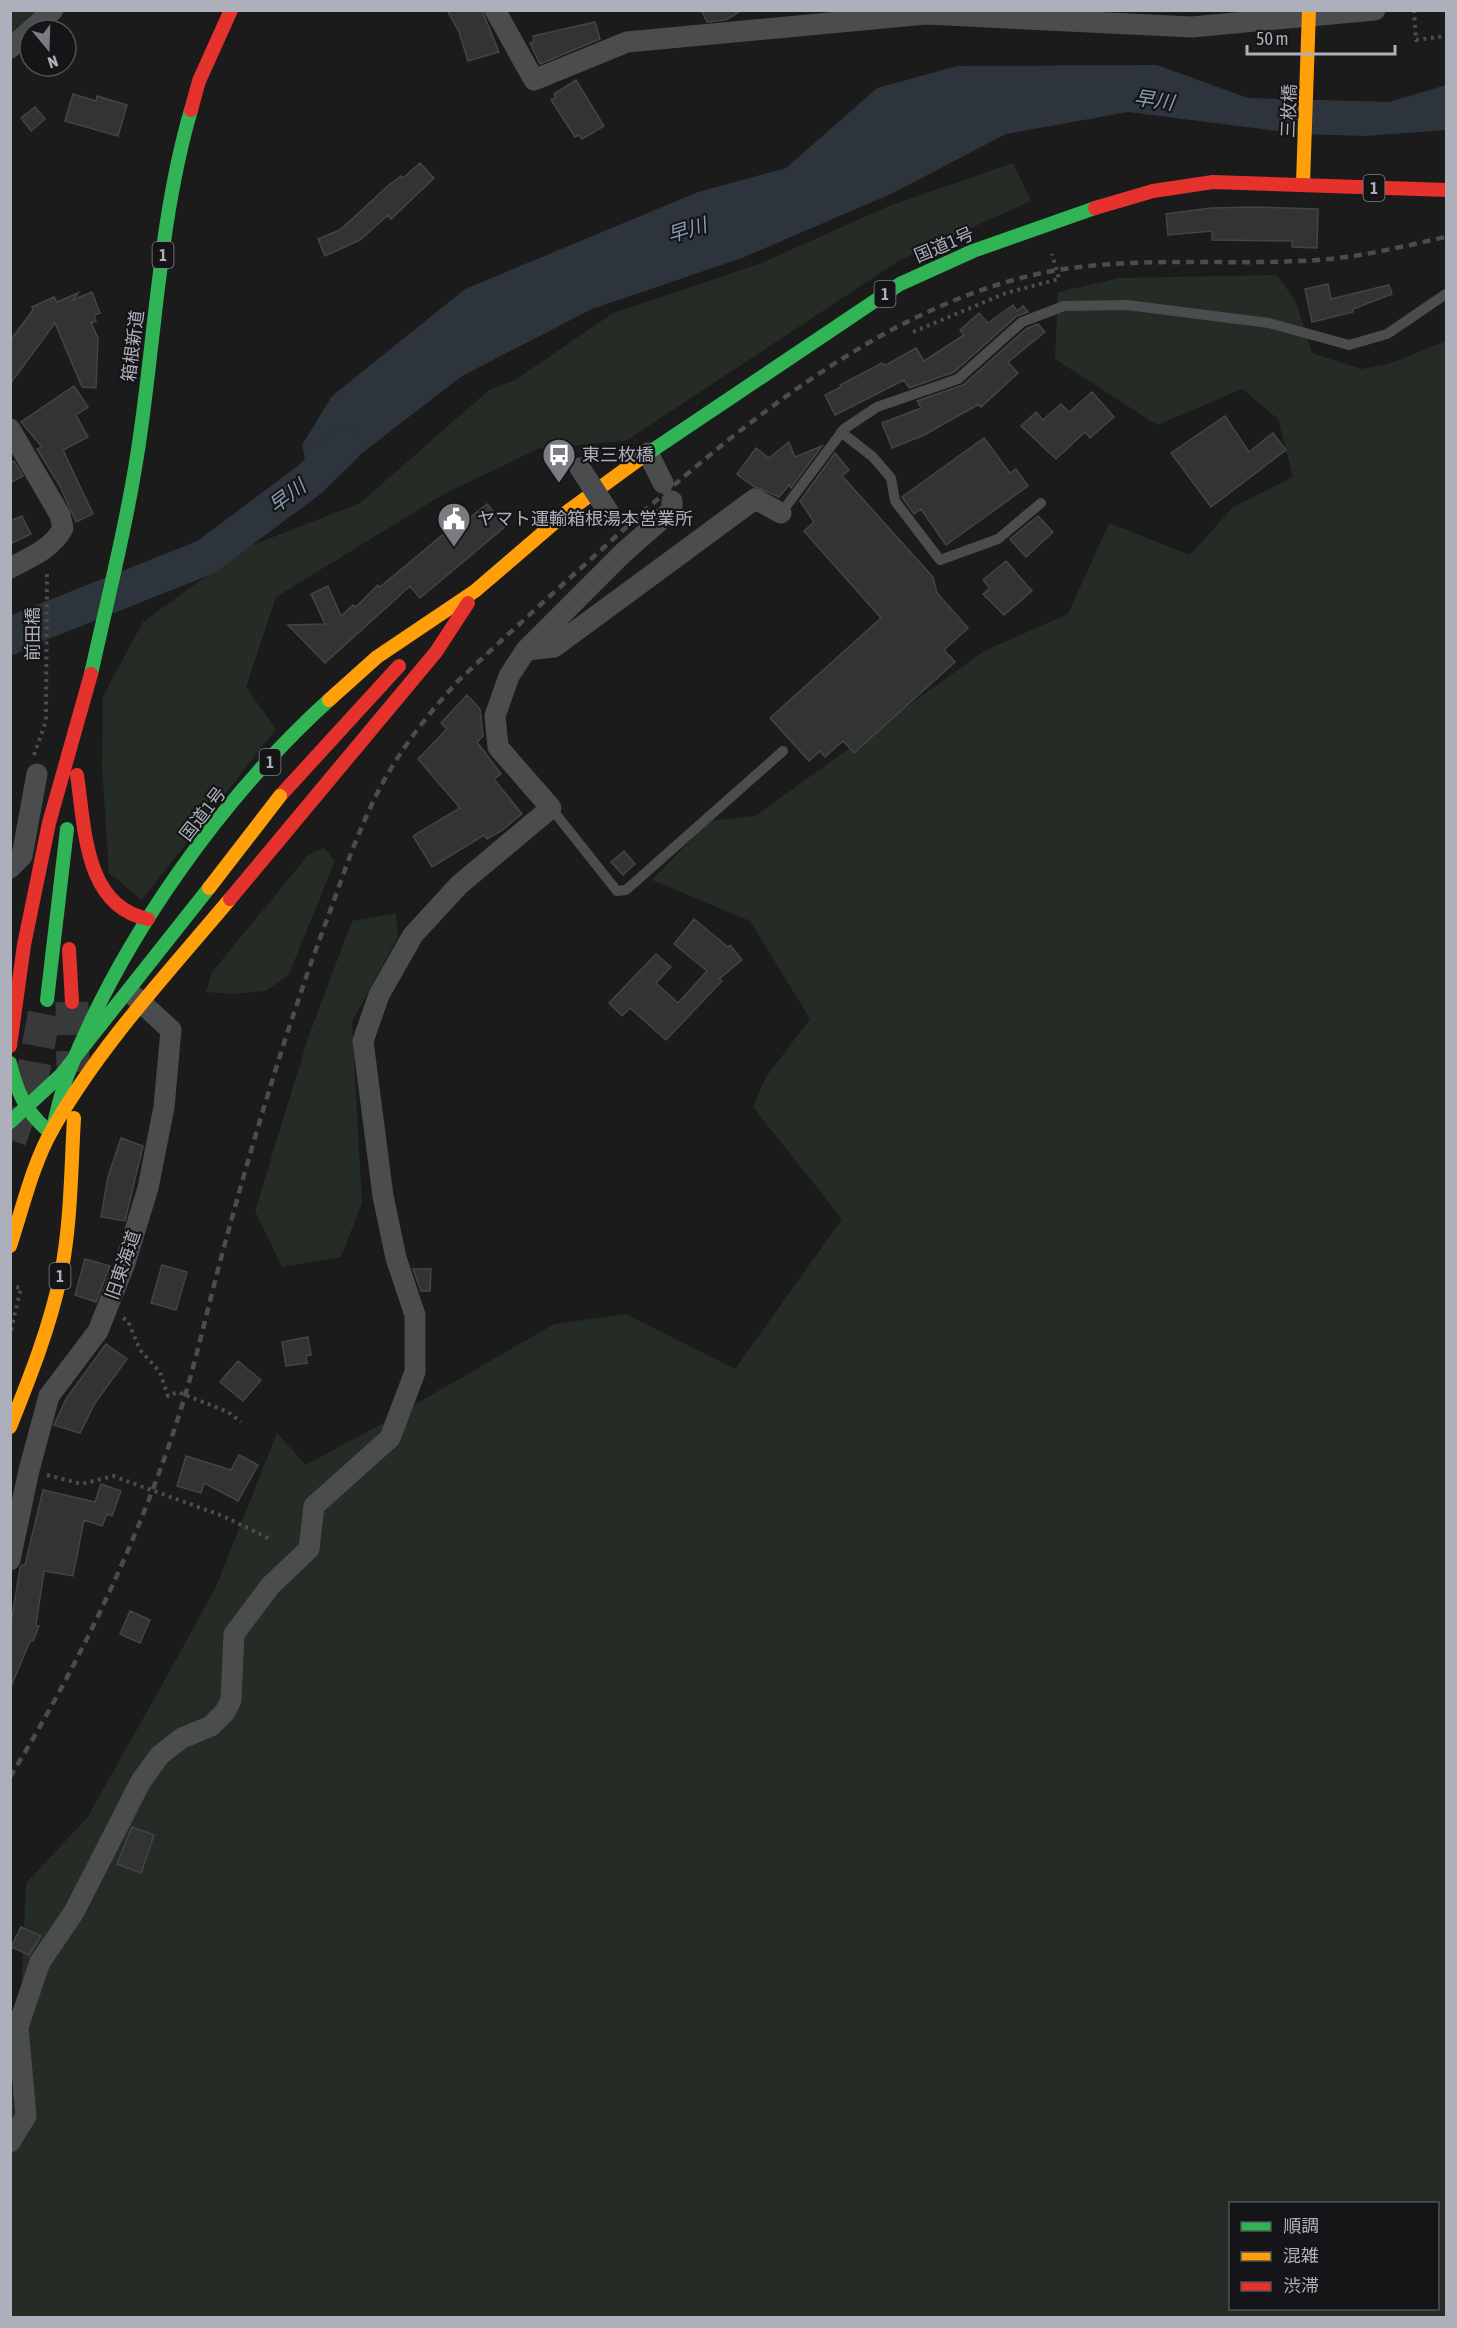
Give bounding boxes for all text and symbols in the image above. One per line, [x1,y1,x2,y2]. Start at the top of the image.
north arrow [18,18,78,78]
scale bar [1247,18,1396,56]
text: 50 m [1256,28,1288,49]
text: N [45,52,60,72]
street label: 三枚橋 [1277,84,1300,138]
water label: 早川 [1133,85,1177,114]
road number: 1 [1364,175,1384,201]
water label: 早川 [664,212,711,246]
street label: 国道1号 [911,223,977,266]
road number: 1 [152,242,174,268]
road number: 1 [874,281,896,307]
street label: 箱根新道 [118,309,147,383]
bus stop icon: 東三枚橋 [541,437,577,484]
place label: 東三枚橋 [582,444,654,465]
water label: 早川 [264,473,311,517]
public building icon: ヤマト運輸箱根湯本営業所 [436,501,472,548]
place label: ヤマト運輸箱根湯本営業所 [477,508,693,529]
street label: 前田橋 [22,607,43,661]
road number: 1 [260,749,280,775]
street label: 国道1号 [175,783,230,845]
street label: 旧東海道 [101,1227,144,1302]
road number: 1 [50,1263,70,1289]
legend [1229,2202,1439,2310]
text: 順調 [1283,2215,1319,2236]
text: 混雑 [1283,2245,1319,2266]
text: 渋滞 [1283,2275,1319,2296]

